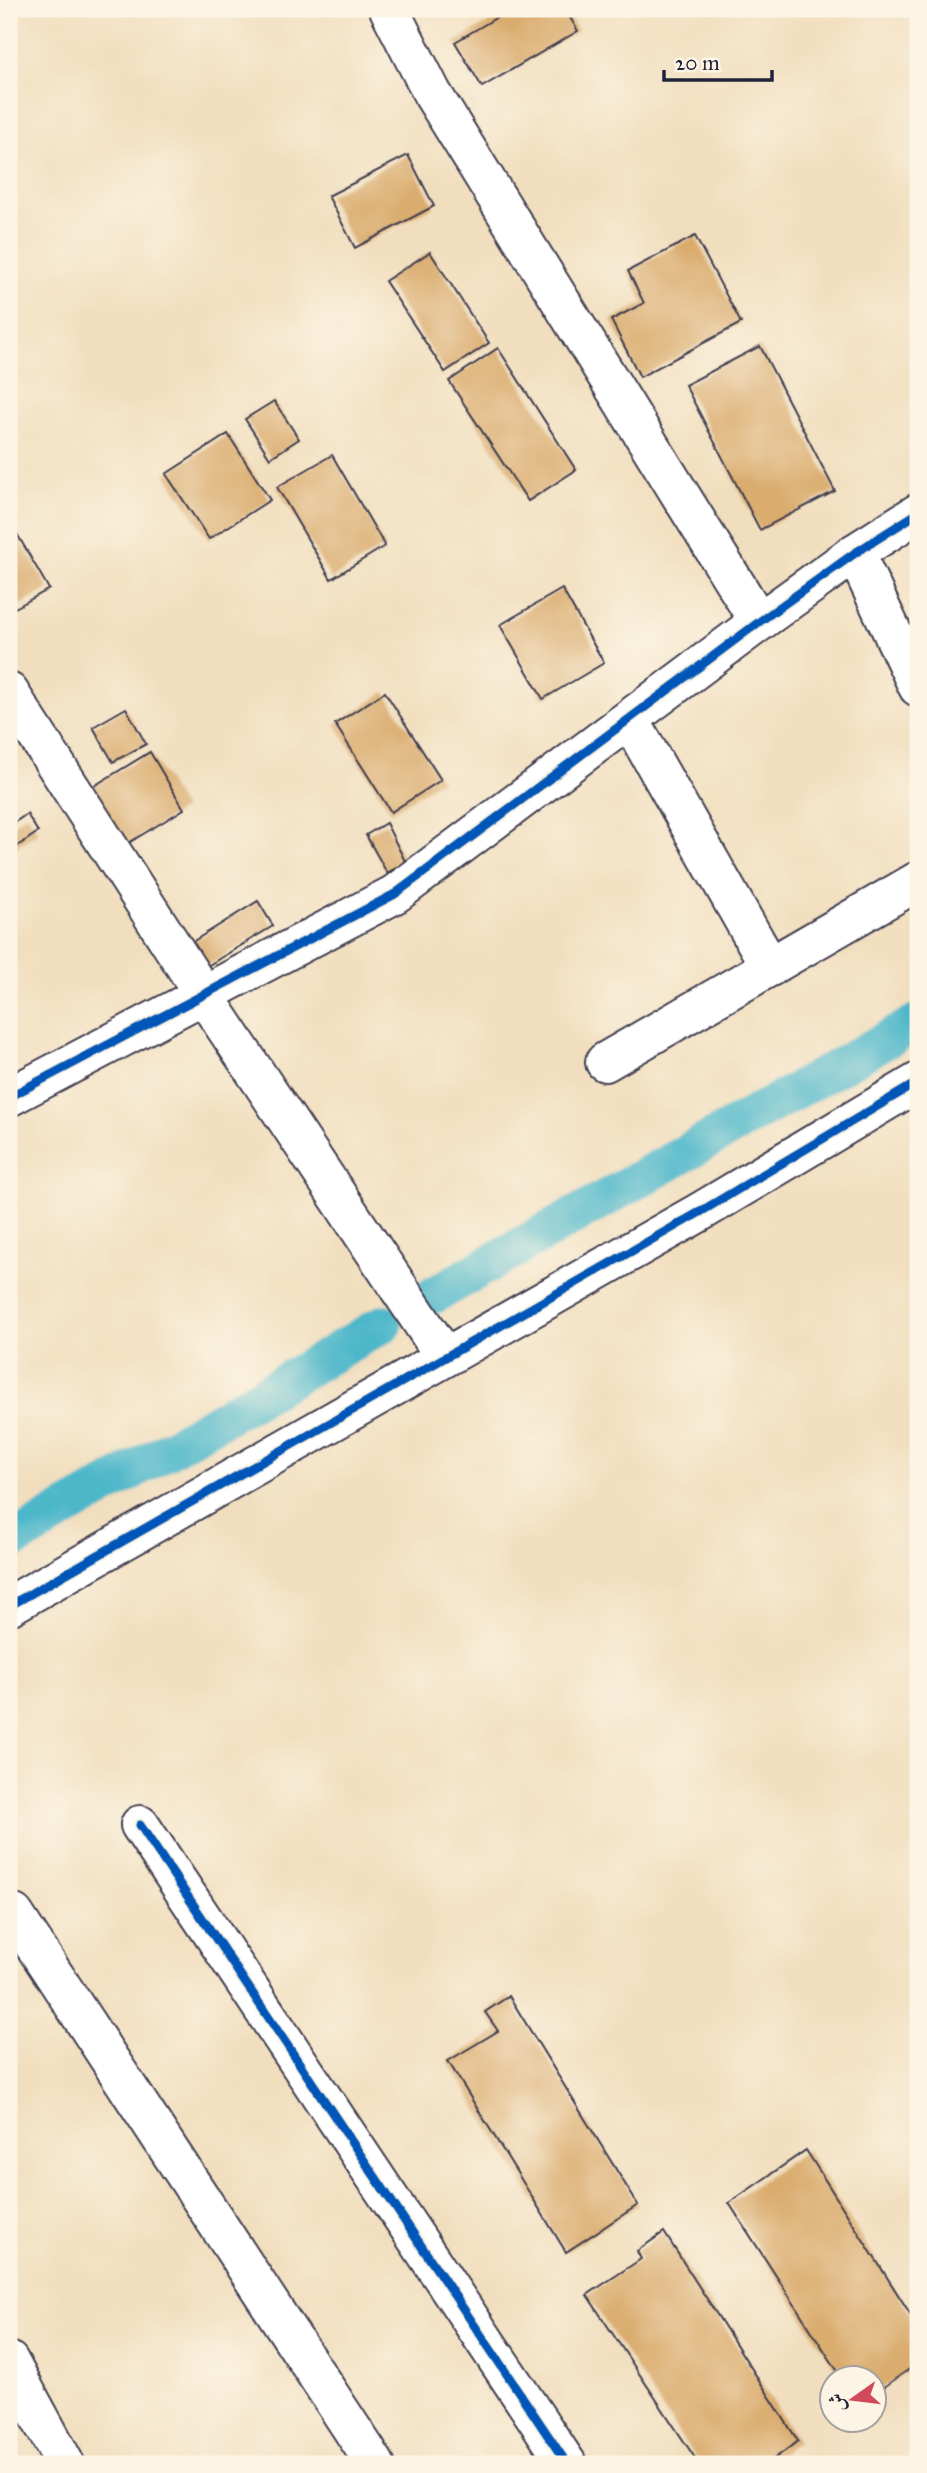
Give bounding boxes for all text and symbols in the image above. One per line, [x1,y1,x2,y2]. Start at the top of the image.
scale bar [664,38,773,82]
text: 20 m [675,50,720,76]
north arrow [818,2364,888,2434]
text: ش [824,2391,850,2415]

